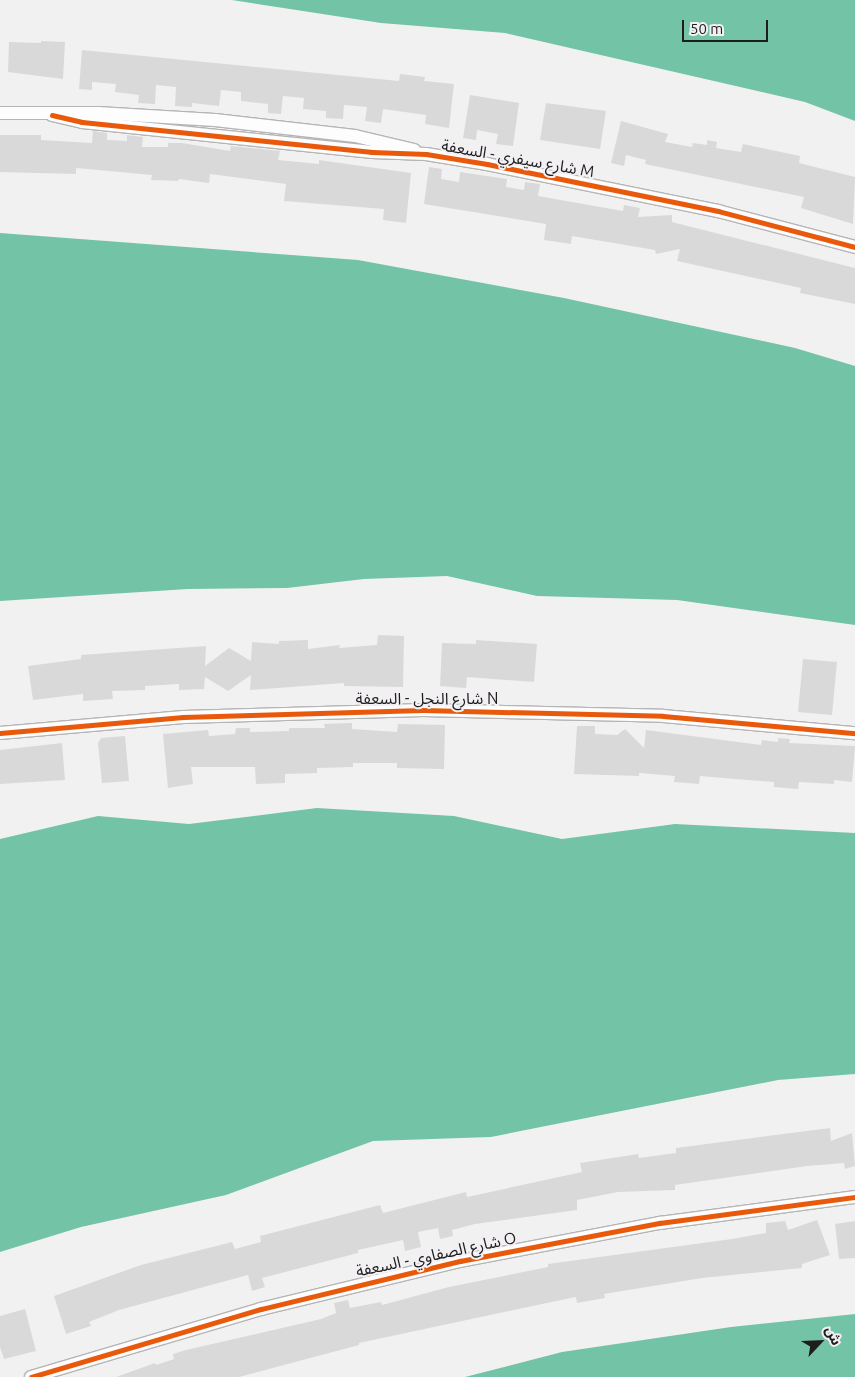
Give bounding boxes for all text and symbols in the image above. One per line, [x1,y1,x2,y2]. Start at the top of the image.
scale bar [685,10,771,42]
text: 50 m [690,20,723,37]
street label: شارع سيفري - السعفة M [440,135,596,181]
street label: شارع النجل - السعفة N [356,688,498,708]
street label: شارع الصفاوي - السعفة O [354,1228,518,1280]
north arrow [795,1317,845,1367]
text: ش [822,1324,845,1348]

